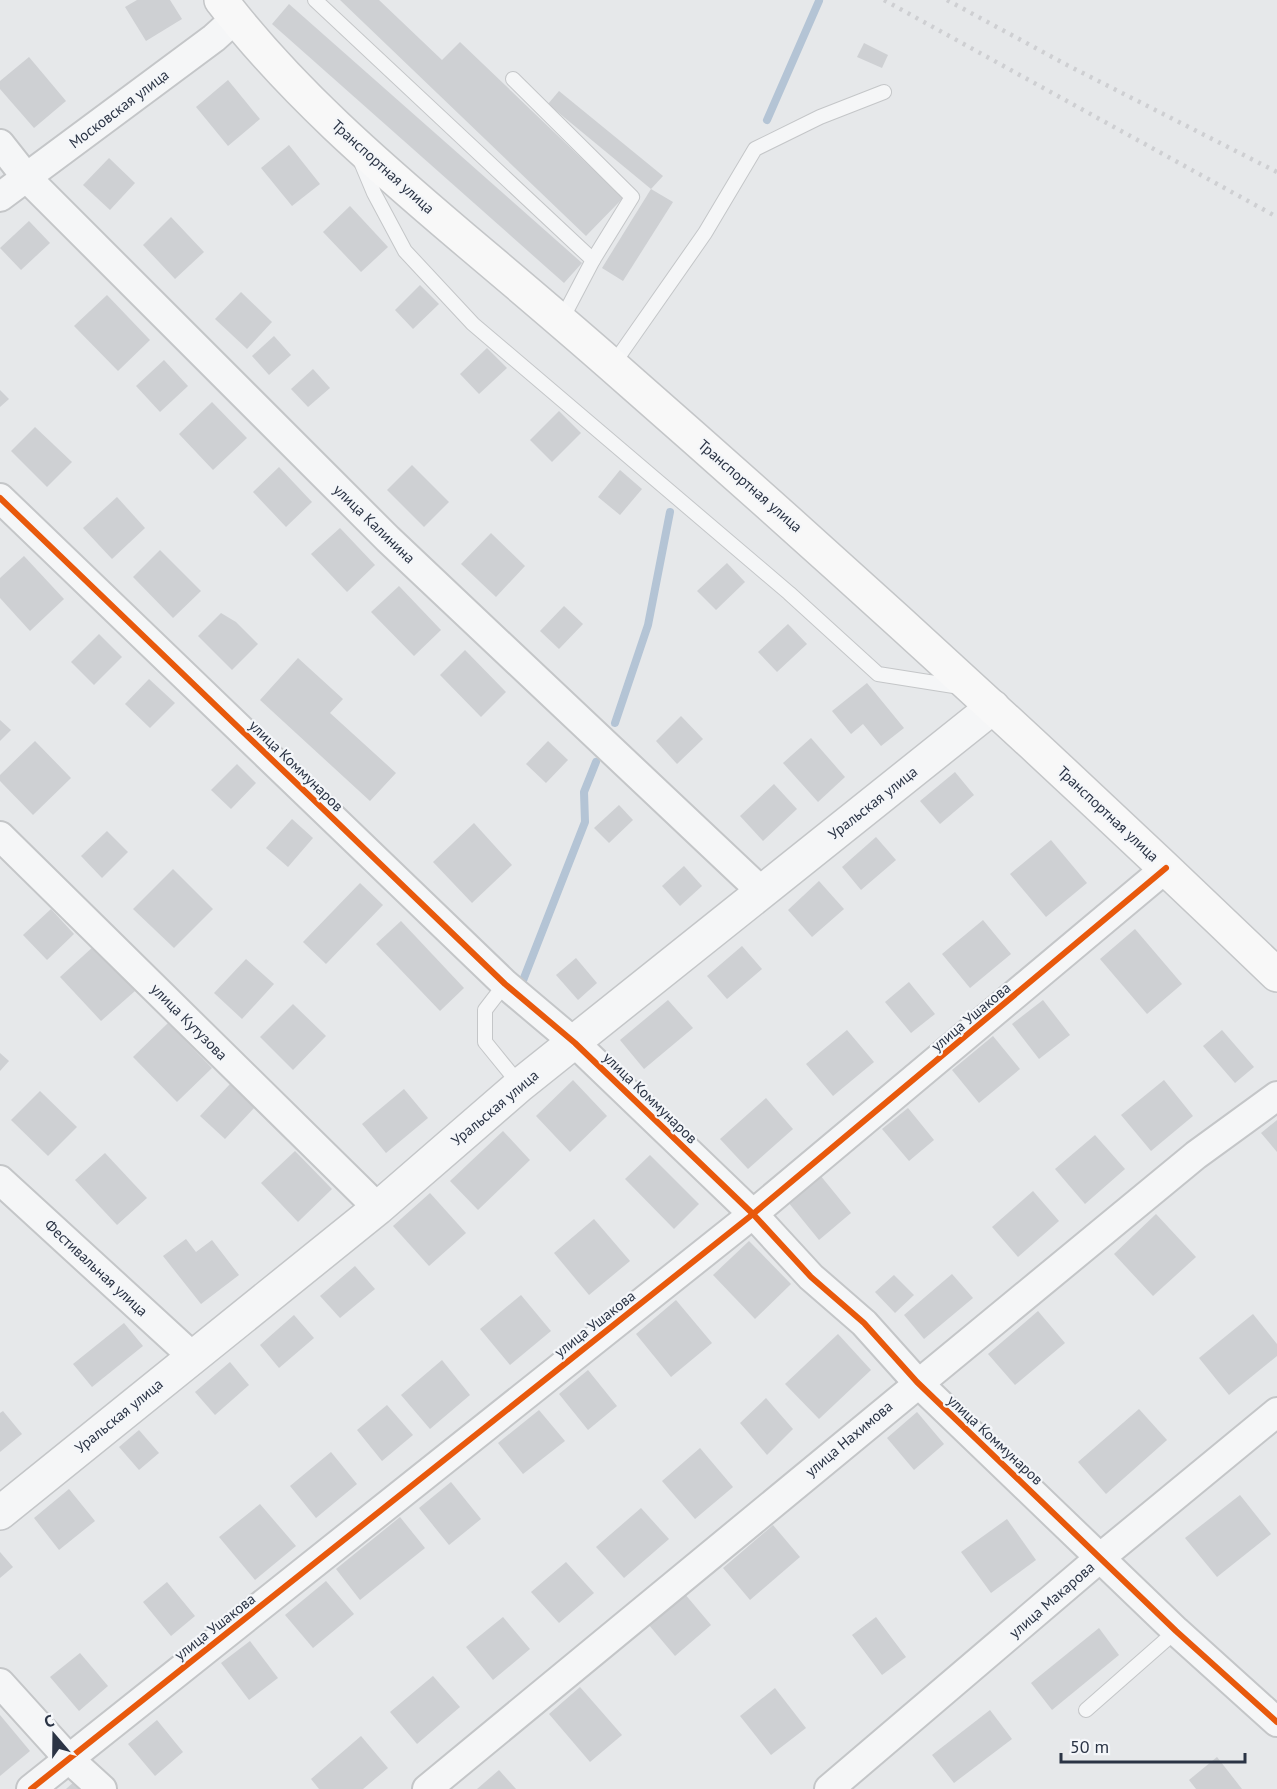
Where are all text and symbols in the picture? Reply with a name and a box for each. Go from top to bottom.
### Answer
street label: Московская улица [65,65,172,152]
street label: Транспортная улица [328,115,439,218]
street label: Транспортная улица [694,435,806,536]
street label: улица Калинина [329,480,419,567]
street label: улица Коммунаров [245,716,348,816]
street label: Уральская улица [824,762,921,843]
street label: Транспортная улица [1054,762,1163,866]
street label: улица Ушакова [927,978,1014,1055]
street label: улица Кутузова [147,979,232,1064]
street label: улица Коммунаров [599,1048,702,1148]
street label: Уральская улица [447,1066,542,1150]
street label: Фестивальная улица [41,1215,152,1320]
street label: улица Ушакова [550,1286,639,1361]
street label: Уральская улица [71,1374,167,1457]
street label: улица Коммунаров [944,1390,1047,1489]
street label: улица Нахимова [801,1397,896,1481]
street label: улица Макарова [1005,1557,1098,1642]
street label: улица Ушакова [170,1589,259,1664]
north arrow [24,1705,84,1765]
text: С [41,1710,57,1732]
scale bar [1061,1726,1246,1764]
text: 50 m [1070,1735,1109,1758]

